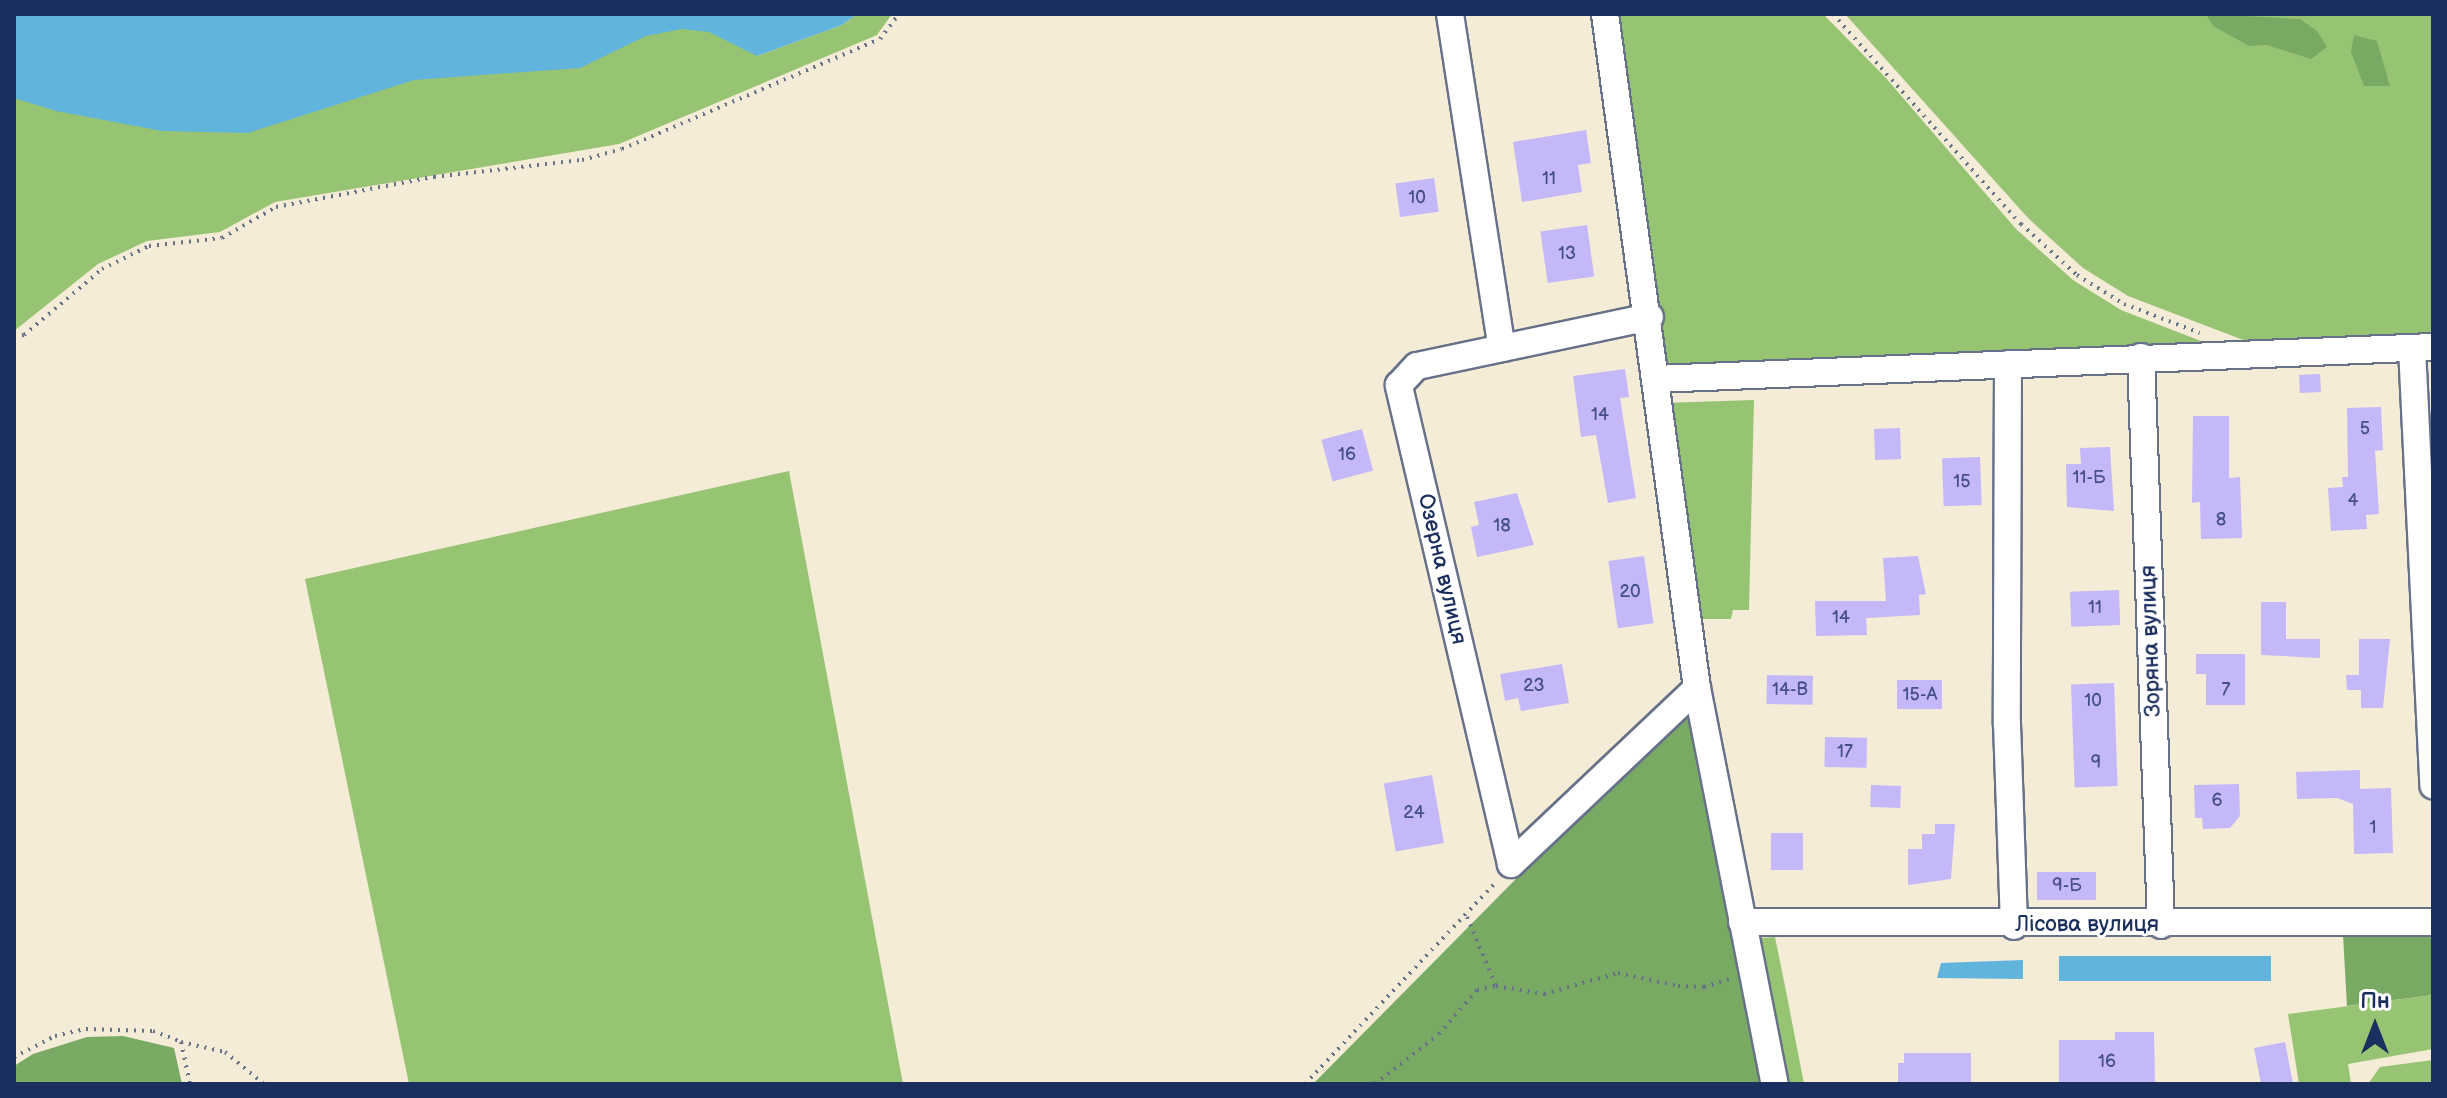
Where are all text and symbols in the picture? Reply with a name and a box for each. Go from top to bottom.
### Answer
house number: 11 [1542,168,1556,190]
house number: 10 [1408,187,1426,209]
house number: 13 [1558,243,1576,265]
house number: 14 [1591,404,1609,426]
house number: 5 [2360,418,2370,440]
house number: 16 [1338,444,1356,466]
house number: 11-Б [2073,467,2105,489]
house number: 15 [1953,471,1971,493]
house number: 4 [2348,490,2358,512]
street label: Озерна вулиця [1412,491,1472,647]
house number: 8 [2216,509,2226,531]
house number: 18 [1493,515,1511,537]
street label: Зоряна вулиця [2135,565,2167,717]
house number: 20 [1619,581,1641,603]
house number: 11 [2088,597,2102,619]
house number: 14 [1832,607,1850,629]
house number: 23 [1523,675,1545,697]
house number: 14-В [1772,679,1808,701]
house number: 7 [2222,679,2230,701]
house number: 15-А [1903,684,1937,706]
house number: 10 [2084,690,2102,712]
house number: 17 [1837,741,1853,763]
house number: 9 [2091,752,2101,774]
house number: 6 [2212,790,2222,812]
house number: 24 [1403,802,1425,824]
house number: 1 [2370,817,2376,839]
house number: 9-Б [2052,875,2082,897]
street label: Лісова вулиця [2015,912,2159,938]
north arrow [2335,986,2415,1066]
text: Пн [2360,988,2390,1015]
house number: 16 [2098,1051,2116,1073]

